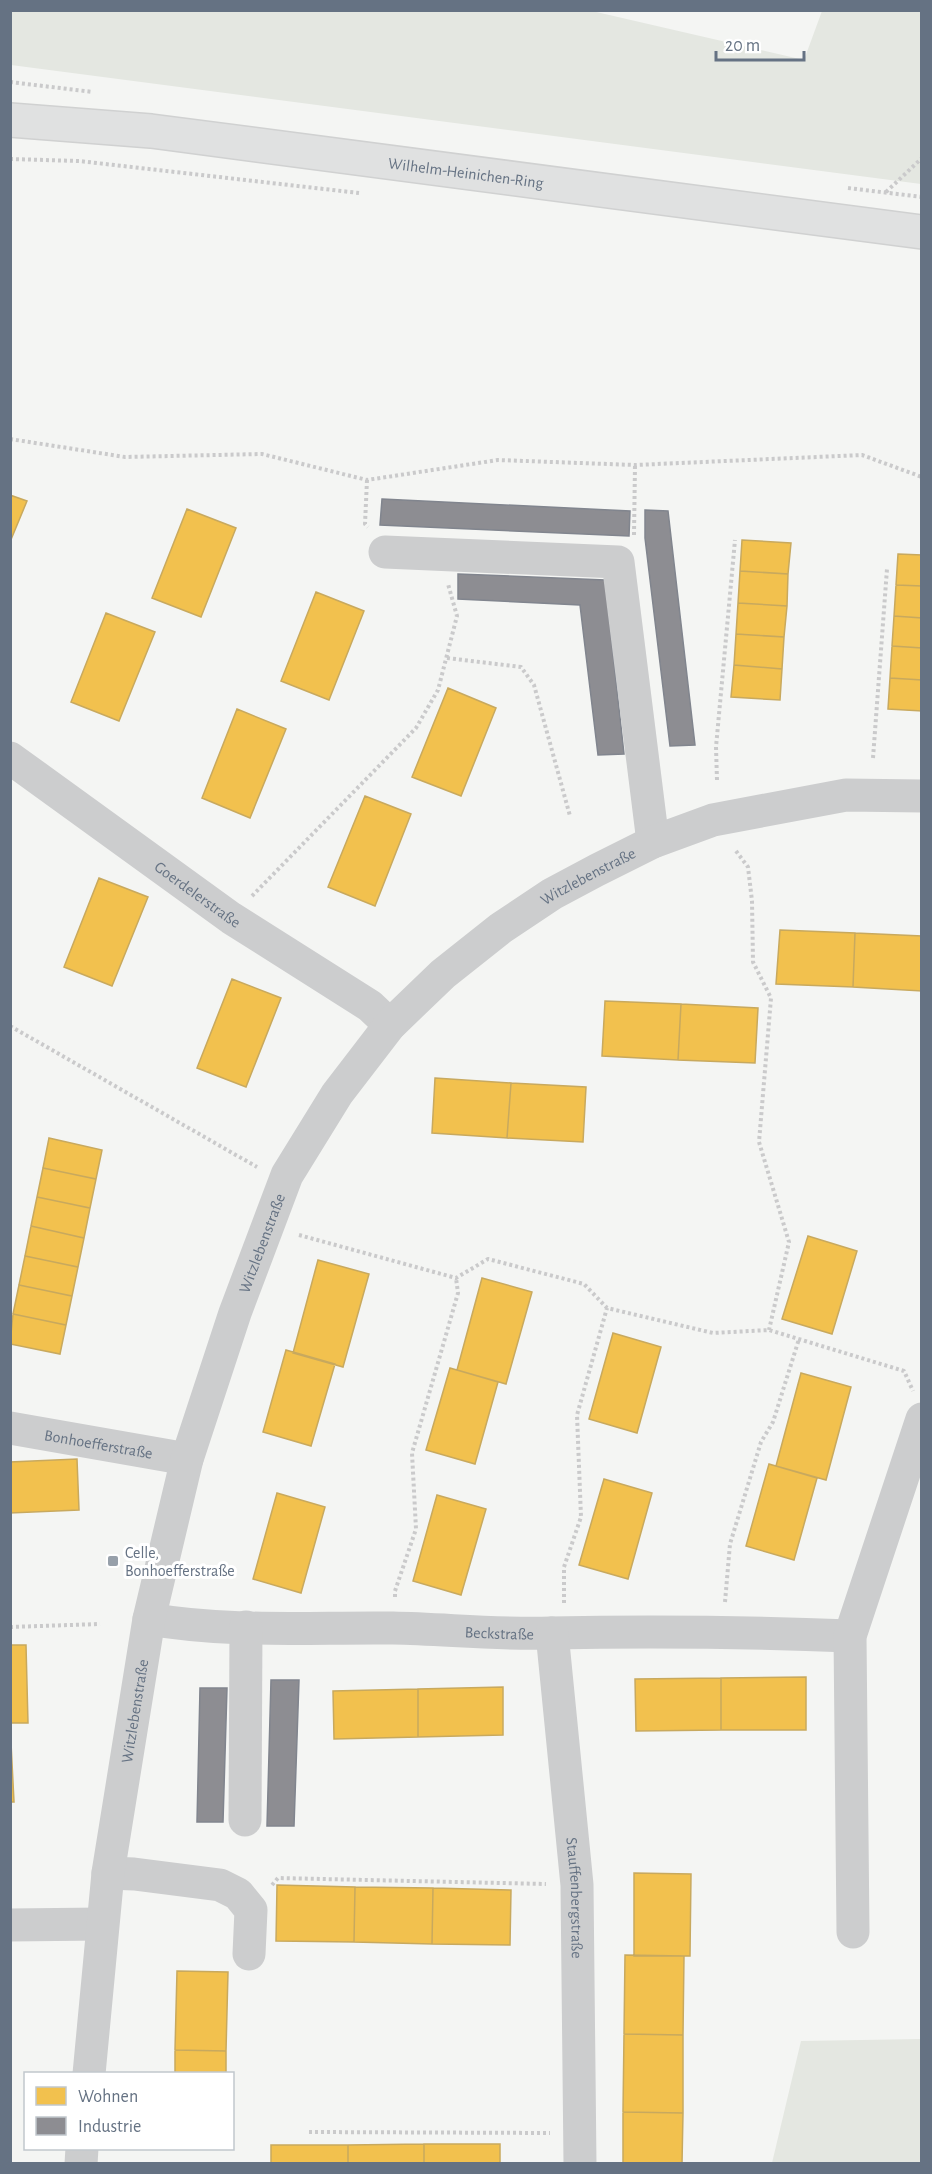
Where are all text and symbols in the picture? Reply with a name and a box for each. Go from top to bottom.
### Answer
scale bar [716,24,804,62]
text: 20 m [725,37,760,55]
street label: Wilhelm-Heinichen-Ring [387,155,545,191]
street label: Witzlebenstraße [538,845,638,908]
street label: Goerdelerstraße [151,859,243,931]
street label: Witzlebenstraße [236,1192,288,1295]
street label: Bonhoefferstraße [43,1427,154,1462]
place label: Celle, Bonhoefferstraße [125,1545,235,1579]
marker: Celle, Bonhoefferstraße [106,1554,120,1568]
street label: Beckstraße [464,1624,534,1642]
street label: Witzlebenstraße [119,1658,151,1764]
street label: Stauffenbergstraße [563,1837,585,1959]
legend [24,2072,234,2150]
text: Wohnen [78,2088,138,2106]
text: Industrie [78,2118,141,2136]

